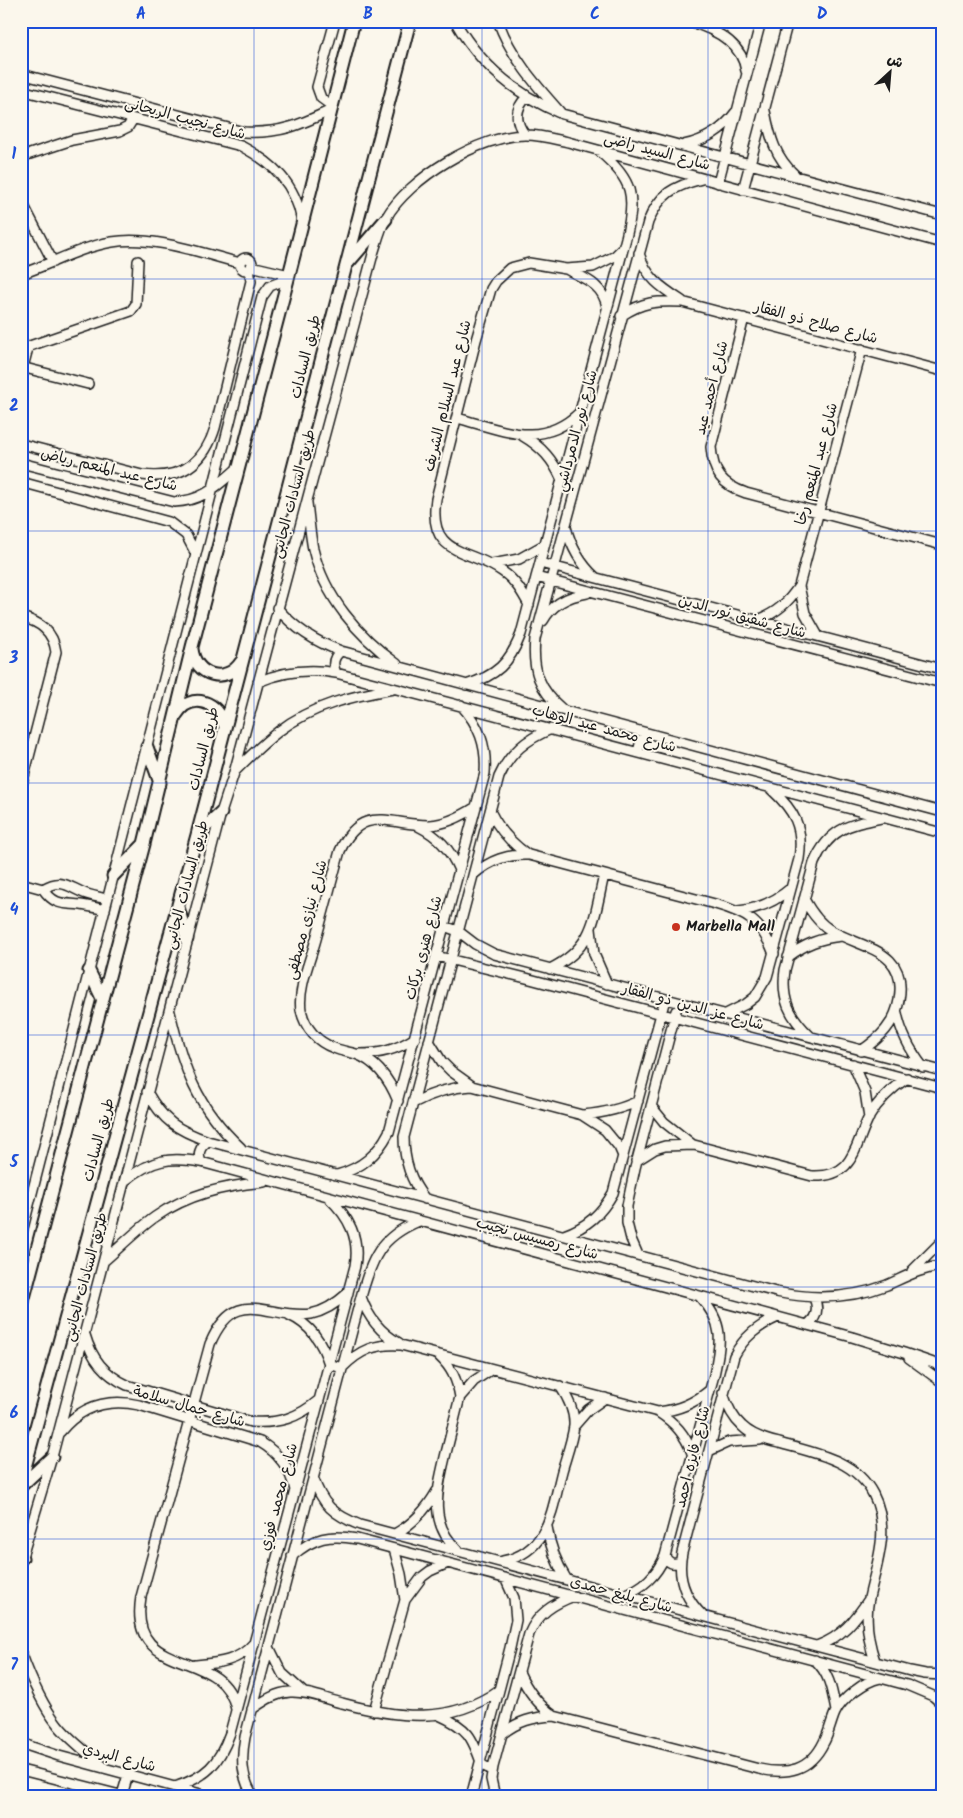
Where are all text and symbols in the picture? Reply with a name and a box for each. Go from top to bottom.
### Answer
text: A [136,2,146,27]
text: B [363,2,373,27]
text: C [590,2,600,27]
text: D [817,2,828,27]
north arrow [866,48,916,98]
text: ش [884,48,907,74]
street label: شارع نجيب الريحانى [122,91,248,147]
street label: شارع السيد راضى [601,126,713,178]
text: 1 [12,142,17,167]
street label: شارع صلاح ذو الفقار [751,295,880,351]
street label: طريق السادات [284,312,328,402]
street label: شارع عبد السلام الشريف [418,318,478,474]
street label: شارع أحمد عيد [689,338,735,438]
street label: شارع نور الدمرداشي [549,367,605,495]
text: 2 [9,394,19,419]
street label: شارع عبد المنعم رخا [789,400,845,528]
street label: طريق السادات الجانبى [265,427,323,561]
street label: شارع عبد المنعم رياض [38,441,180,499]
street label: شارع شفيق نور الدين [675,588,809,646]
text: 3 [9,646,19,671]
street label: شارع محمد عبد الوهاب [529,698,679,760]
street label: طريق السادات [182,704,226,794]
street label: طريق السادات الجانبى [158,818,216,952]
street label: شارع نيازى مصطفى [279,857,335,983]
street label: شارع هنرى بركات [399,893,449,1003]
text: 4 [10,898,19,923]
place label: Marbella Mall [686,915,775,939]
marker: Marbella Mall [670,921,682,933]
street label: شارع عز الدين ذو الفقار [618,976,767,1037]
street label: طريق السادات [76,1095,122,1185]
text: 5 [9,1150,20,1175]
street label: طريق السادات الجانبى [57,1210,115,1344]
street label: شارع رمسيس نجيب [473,1211,601,1267]
street label: شارع جمال سلامة [130,1380,248,1434]
text: 6 [10,1401,19,1426]
street label: شارع فايزه احمد [669,1403,717,1511]
street label: شارع محمد فوزي [253,1440,305,1554]
street label: شارع بليغ حمدى [567,1570,675,1620]
text: 7 [10,1653,18,1678]
street label: شارع البردي [80,1737,158,1779]

